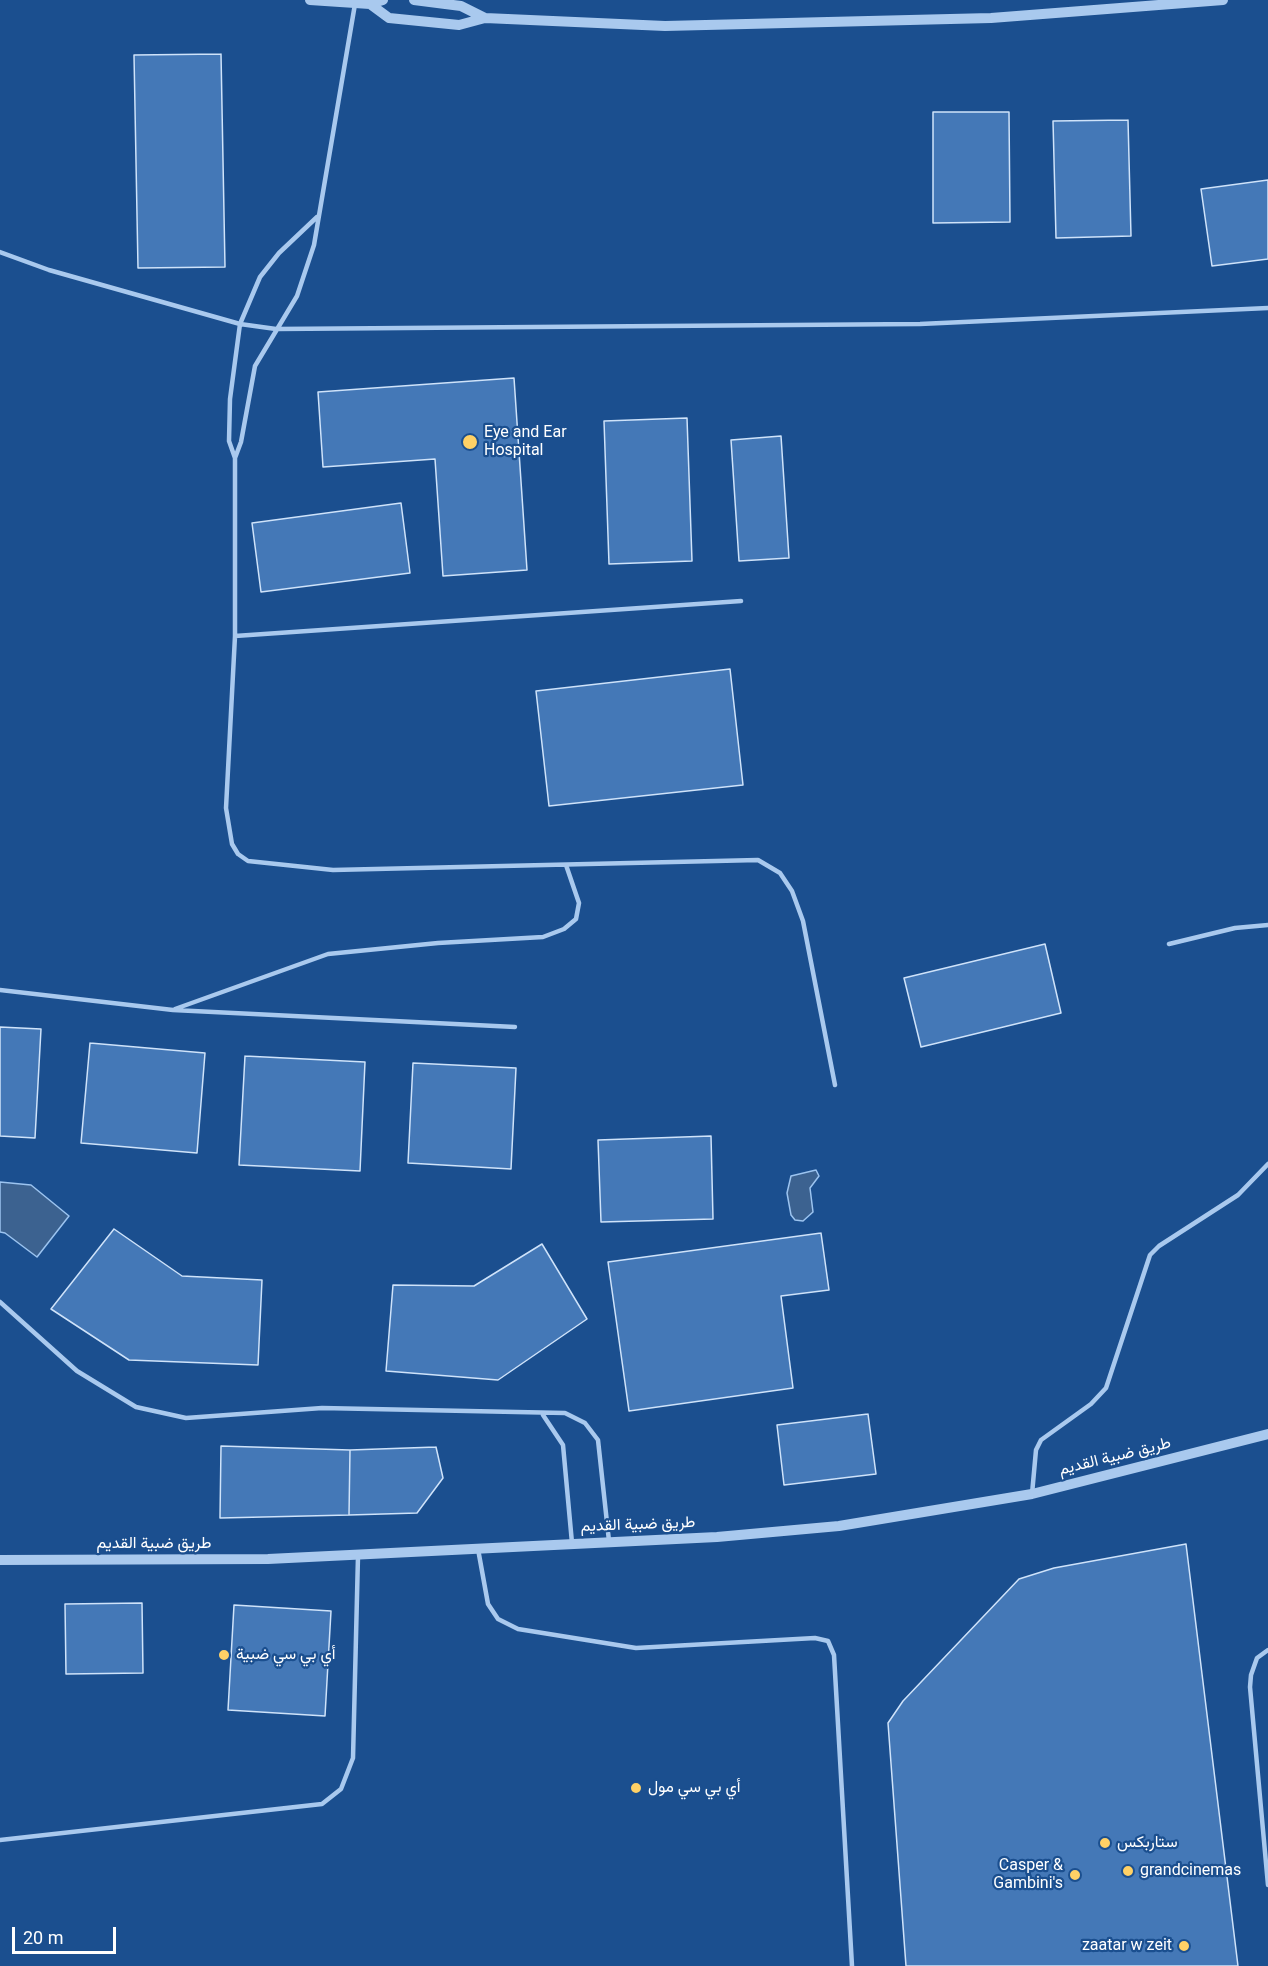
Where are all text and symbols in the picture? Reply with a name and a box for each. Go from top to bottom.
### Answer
place label: Eye and Ear Hospital [484,423,567,461]
marker: Eye and Ear Hospital [461,433,479,451]
street label: طريق ضبية القديم [1057,1434,1173,1480]
street label: طريق ضبية القديم [580,1513,696,1537]
street label: طريق ضبية القديم [97,1534,211,1554]
place label: أي بي سي ضبية [236,1645,336,1665]
marker: أي بي سي ضبية [217,1648,231,1662]
place label: أي بي سي مول [648,1778,740,1798]
marker: أي بي سي مول [629,1781,643,1795]
place label: ستاربكس [1117,1833,1178,1853]
marker: ستاربكس [1098,1836,1112,1850]
place label: Casper & Gambini's [993,1856,1063,1894]
place label: grandcinemas [1140,1861,1241,1881]
marker: grandcinemas [1121,1864,1135,1878]
marker: Casper & Gambini's [1068,1868,1082,1882]
scale bar [15,1915,118,1953]
text: 20 m [23,1927,63,1948]
place label: zaatar w zeit [1082,1936,1172,1956]
marker: zaatar w zeit [1177,1939,1191,1953]

